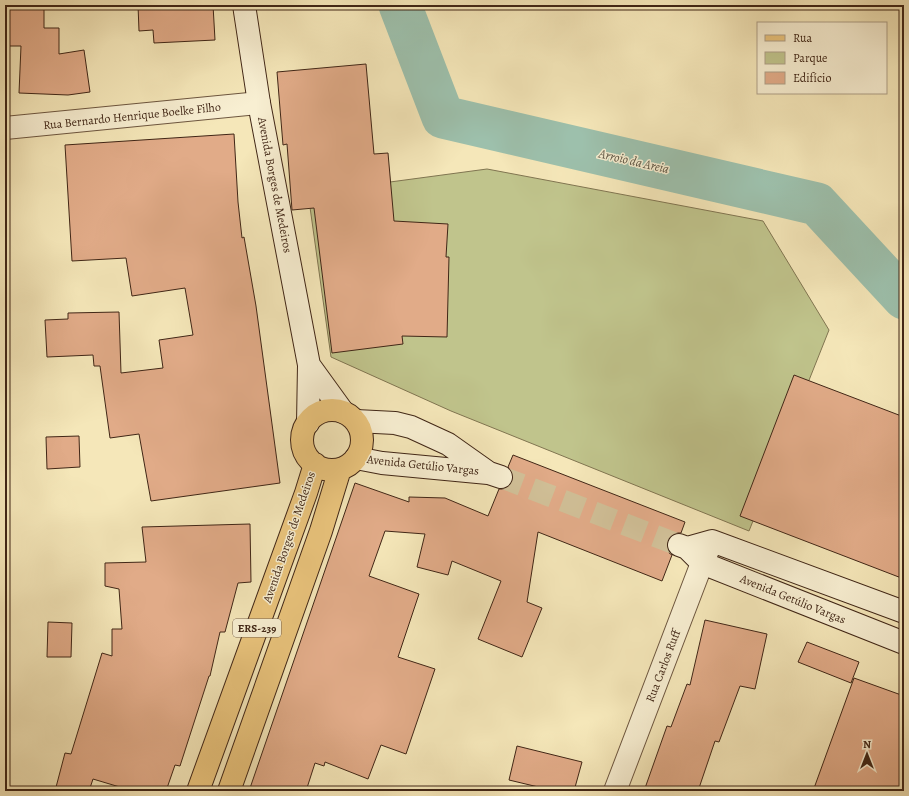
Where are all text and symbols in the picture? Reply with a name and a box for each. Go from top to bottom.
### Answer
legend [757,22,887,94]
text: Rua [793,30,812,46]
text: Parque [793,50,828,66]
text: Edifício [793,70,831,86]
street label: Rua Bernardo Henrique Boelke Filho [42,99,222,133]
street label: Avenida Borges de Medeiros [254,115,296,254]
water label: Arroio da Areia [596,144,671,177]
street label: Avenida Getúlio Vargas [365,451,480,479]
street label: Avenida Borges de Medeiros [259,469,319,606]
street label: Avenida Getúlio Vargas [737,570,848,628]
road number: ERS-239 [233,619,281,637]
street label: Rua Carlos Ruff [642,626,685,704]
north arrow [847,734,887,774]
text: N [863,737,871,752]

